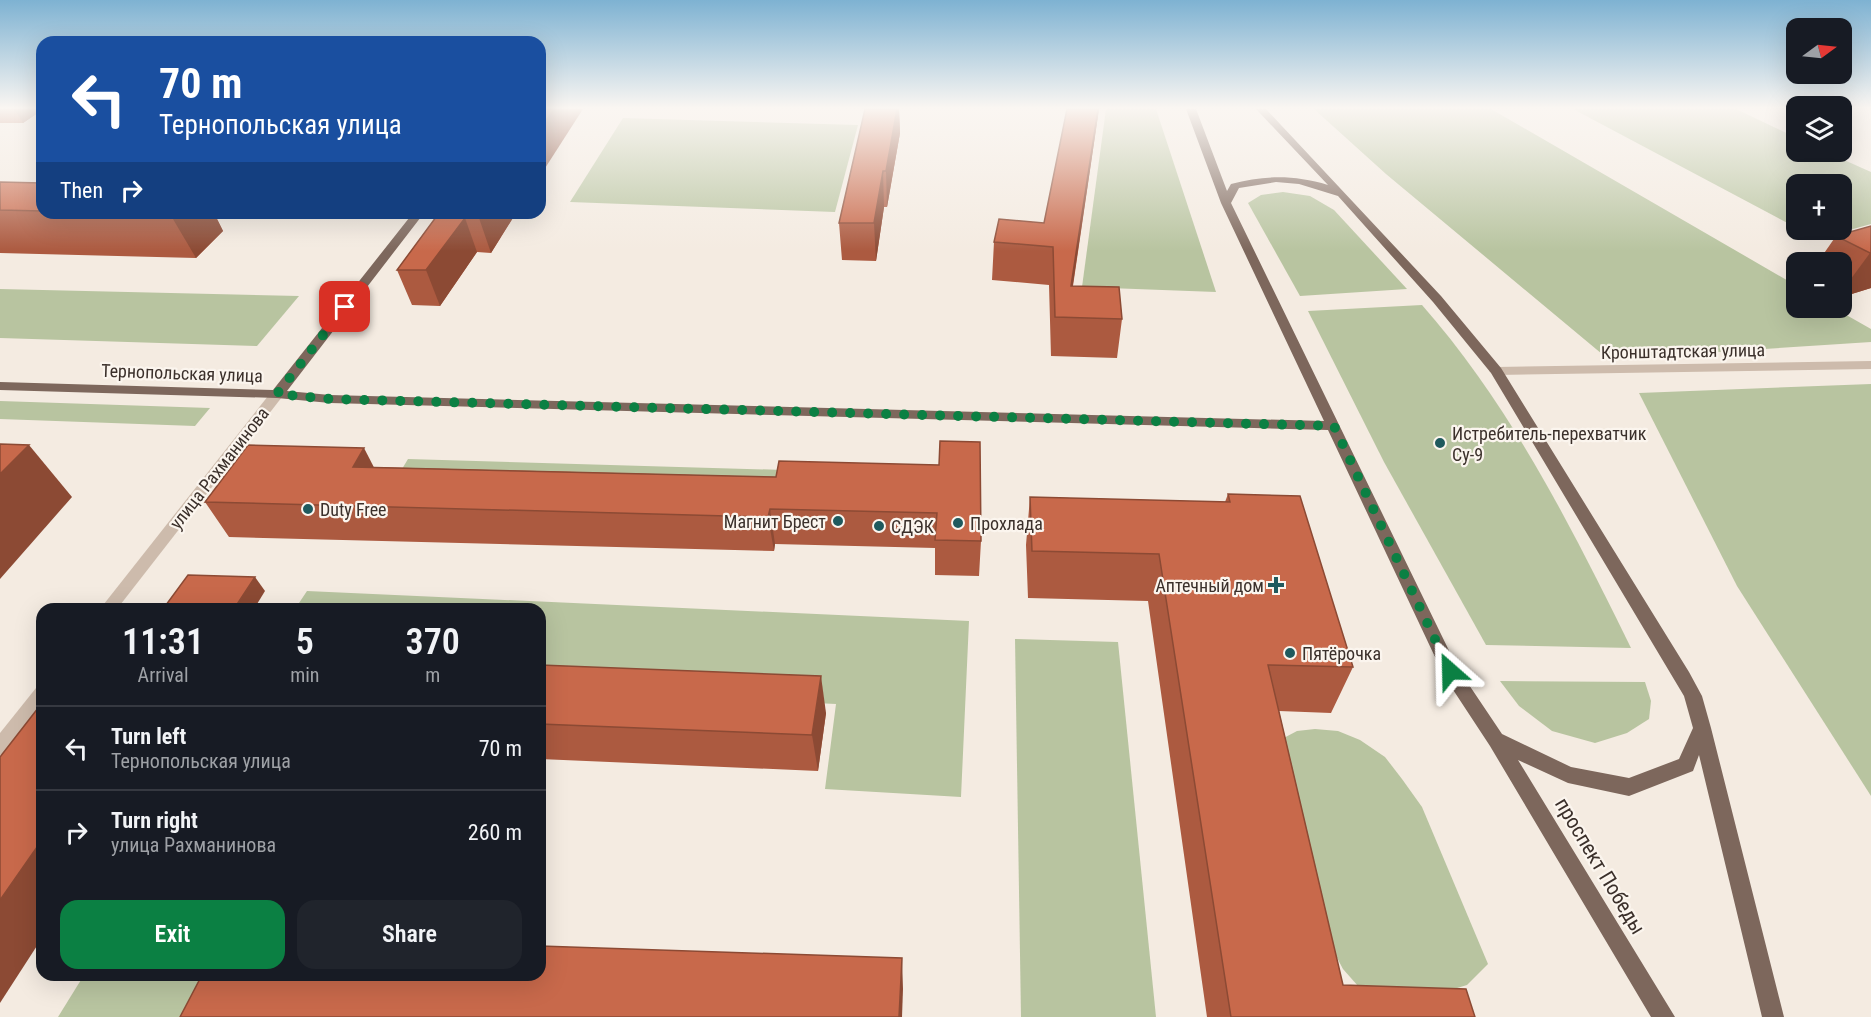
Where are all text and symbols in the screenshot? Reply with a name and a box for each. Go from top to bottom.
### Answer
north arrow [1786,18,1852,84]
map controls [1786,18,1852,318]
text: 70 m [159,59,242,108]
icon: left [60,60,138,138]
button: layers [1786,96,1852,162]
text: Тернопольская улица [159,109,402,141]
icon: right [115,174,148,207]
button: + [1786,174,1852,240]
text: Then [60,178,103,203]
button: − [1786,252,1852,318]
pin [319,281,370,332]
icon: arrive [328,290,361,323]
street label: Кронштадтская улица [1601,339,1765,363]
street label: Тернопольская улица [101,360,263,386]
street label: улица Рахманинова [165,403,273,533]
place label: Истребитель-перехватчик Су-9 [1452,423,1647,465]
marker: Истребитель-перехватчик Су-9 [1433,436,1447,450]
place label: Duty Free [320,499,387,520]
marker: Duty Free [301,502,315,516]
place label: Магнит Брест [724,511,826,532]
place label: Прохлада [970,513,1043,534]
marker: Магнит Брест [831,514,845,528]
place label: СДЭК [891,516,934,537]
marker: Прохлада [951,516,965,530]
marker: СДЭК [872,519,886,533]
place label: Аптечный дом [1155,575,1264,596]
marker: Аптечный дом [1269,578,1283,592]
text: 11:31 [122,621,204,663]
text: 5 [296,621,314,663]
text: 370 [406,621,460,663]
position arrow [1418,639,1482,703]
place label: Пятёрочка [1302,643,1381,664]
marker: Пятёрочка [1283,646,1297,660]
text: Arrival [138,663,189,687]
text: min [290,663,319,687]
text: m [425,663,440,687]
text: Turn left [111,724,186,749]
icon: left [60,732,93,765]
text: 70 m [479,736,522,761]
text: Тернопольская улица [111,749,291,773]
street label: проспект Победы [1550,793,1650,939]
text: Turn right [111,808,198,833]
icon: right [60,816,93,849]
text: 260 m [468,820,522,845]
text: улица Рахманинова [111,833,276,857]
button: Exit [60,900,285,969]
button: Share [297,900,522,969]

